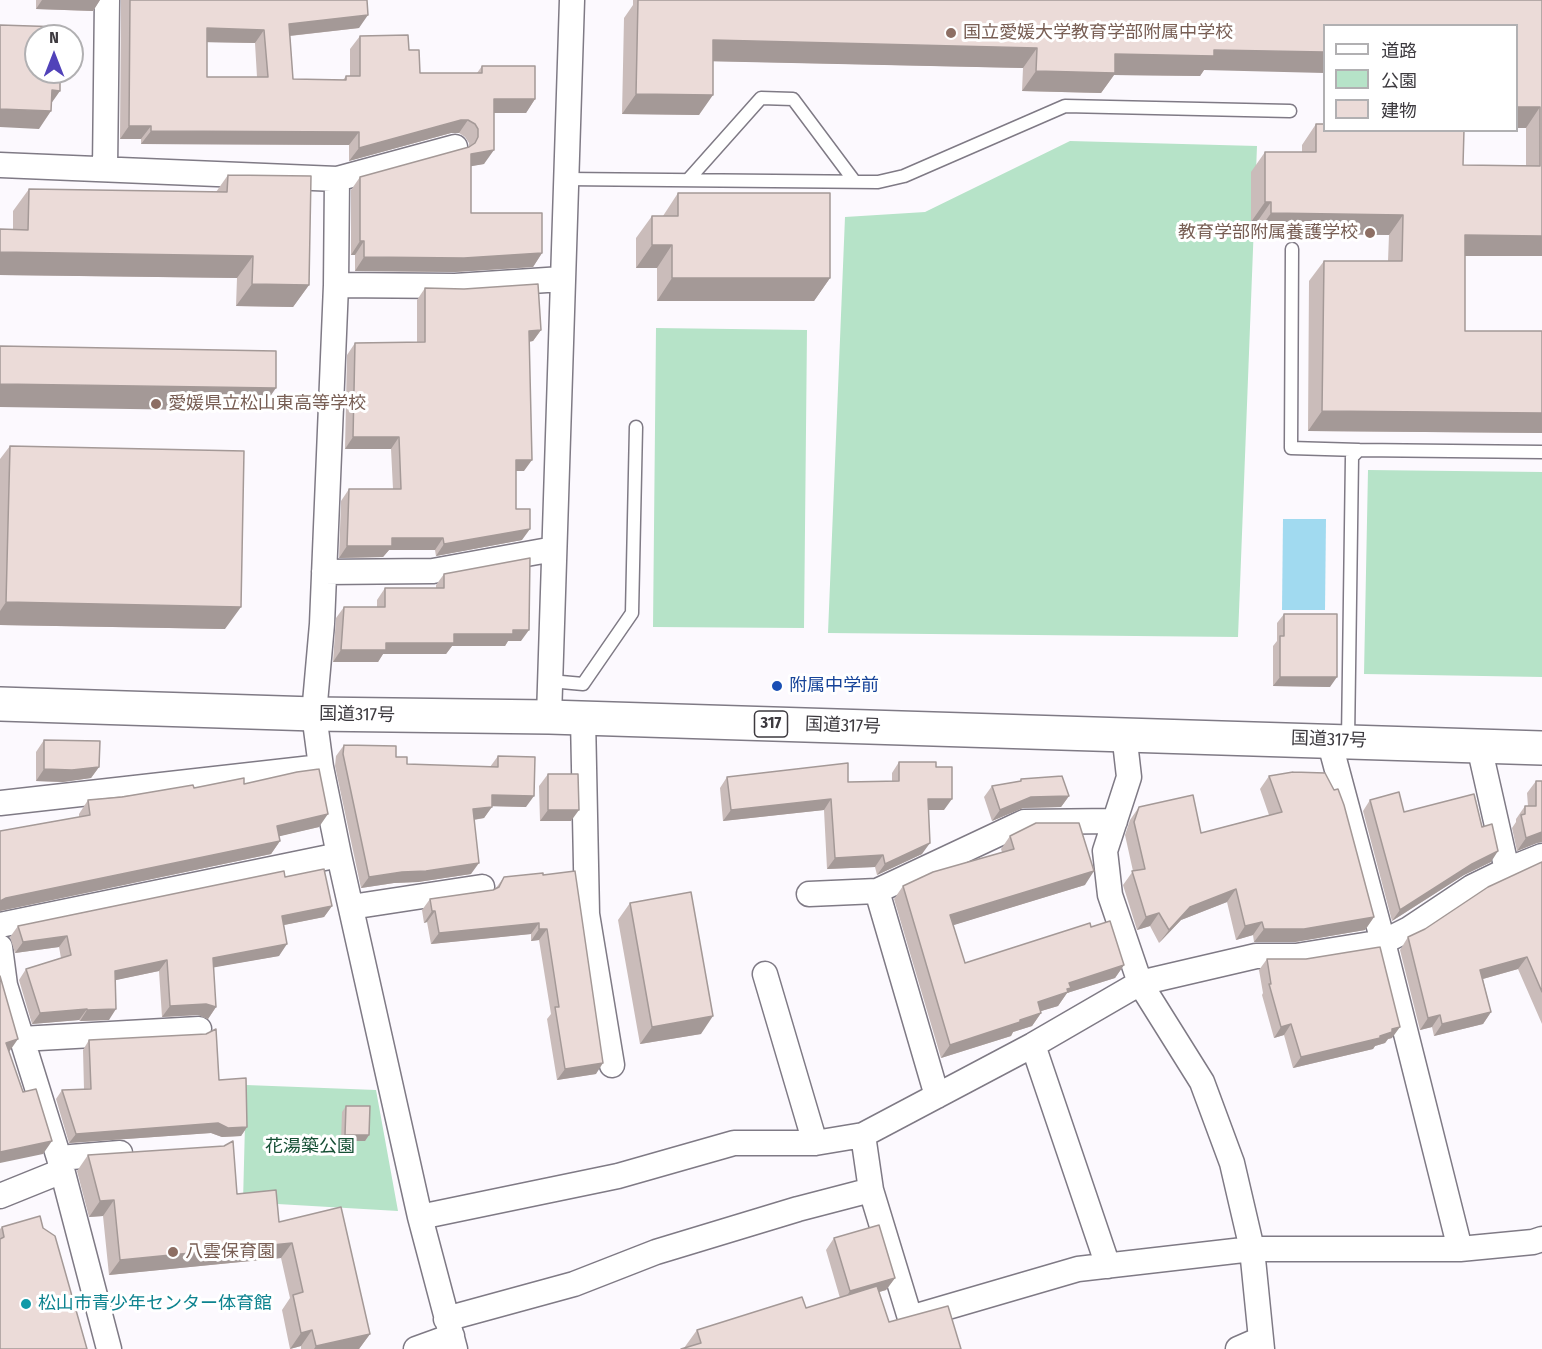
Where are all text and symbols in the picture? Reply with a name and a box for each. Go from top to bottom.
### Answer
place label: 国立愛媛大学教育学部附属中学校 [963,22,1233,44]
north arrow [24,24,84,84]
legend [1323,24,1518,132]
marker: 国立愛媛大学教育学部附属中学校 [944,26,958,40]
text: N [49,28,59,47]
text: 道路 [1381,40,1417,62]
text: 公園 [1381,70,1417,92]
text: 建物 [1381,100,1417,122]
place label: 教育学部附属養護学校 [1178,222,1358,244]
marker: 教育学部附属養護学校 [1363,226,1377,240]
place label: 愛媛県立松山東高等学校 [168,393,366,415]
marker: 愛媛県立松山東高等学校 [149,397,163,411]
place label: 附属中学前 [789,675,879,697]
marker: 附属中学前 [770,679,784,693]
street label: 国道317号 [319,704,395,726]
road number: 317 [754,711,788,737]
street label: 国道317号 [805,714,881,738]
street label: 国道317号 [1291,728,1367,752]
park label: 花湯築公園 [265,1136,355,1158]
place label: 八雲保育園 [185,1241,275,1263]
marker: 八雲保育園 [166,1245,180,1259]
place label: 松山市青少年センター体育館 [38,1293,272,1315]
marker: 松山市青少年センター体育館 [19,1297,33,1311]

